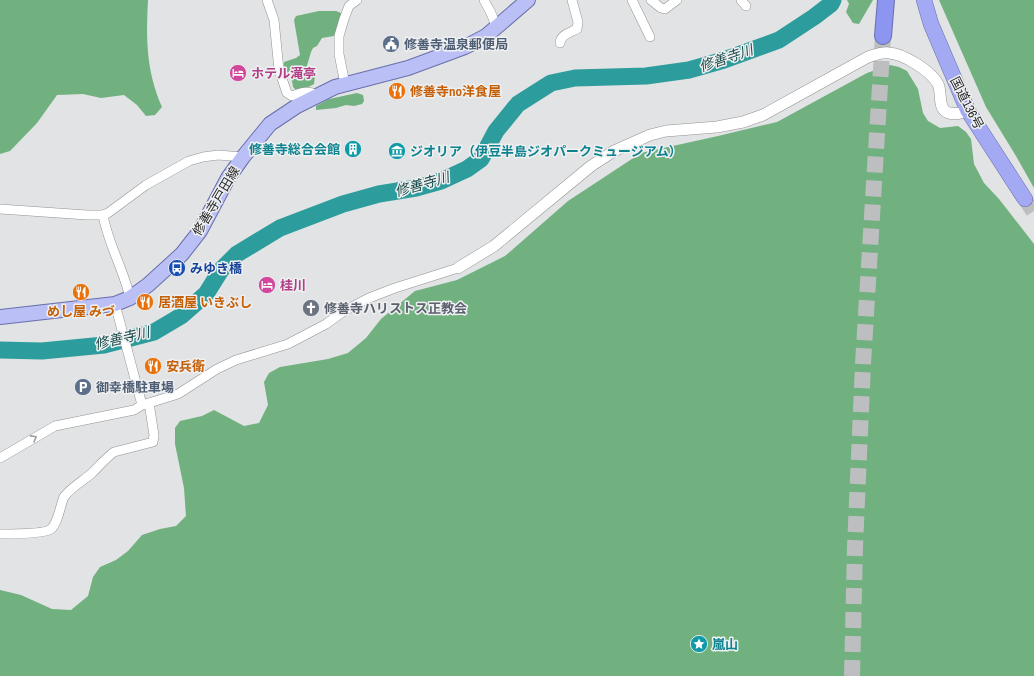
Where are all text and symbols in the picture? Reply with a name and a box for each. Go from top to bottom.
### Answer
public building icon: 修善寺温泉郵便局 [381,34,401,54]
place label: 修善寺温泉郵便局 [404,36,508,53]
water label: 修善寺川 [697,40,757,76]
hotel icon: ホテル滝亭 [228,63,248,83]
place label: ホテル滝亭 [251,65,316,82]
street label: 国道136号 [947,74,987,132]
restaurant icon: 修善寺no洋食屋 [387,81,407,101]
place label: 修善寺no洋食屋 [410,83,501,100]
building icon: 修善寺総合会館 [343,139,363,159]
place label: 修善寺総合会館 [249,141,340,158]
museum icon: ジオリア（伊豆半島ジオパークミュージアム） [387,141,407,161]
place label: ジオリア（伊豆半島ジオパークミュージアム） [410,143,682,160]
street label: 修善寺戸田線 [189,163,243,239]
water label: 修善寺川 [393,167,453,200]
bus stop icon: みゆき橋 [167,258,187,278]
place label: みゆき橋 [190,260,242,277]
hotel icon: 桂川 [257,275,277,295]
place label: 桂川 [280,277,306,294]
restaurant icon: めし屋 みづ [71,282,91,302]
restaurant icon: 居酒屋 いきぶし [135,292,155,312]
place label: 居酒屋 いきぶし [158,294,252,311]
church icon: 修善寺ハリストス正教会 [301,298,321,318]
place label: 修善寺ハリストス正教会 [324,300,467,317]
place label: めし屋 みづ [47,303,115,320]
water label: 修善寺川 [93,322,153,353]
restaurant icon: 安兵衛 [143,356,163,376]
place label: 安兵衛 [166,358,205,375]
parking icon: 御幸橋駐車場 [73,377,93,397]
place label: 御幸橋駐車場 [96,379,174,396]
one-way arrow [29,435,37,442]
place icon: 嵐山 [689,634,709,654]
place label: 嵐山 [712,636,738,653]

